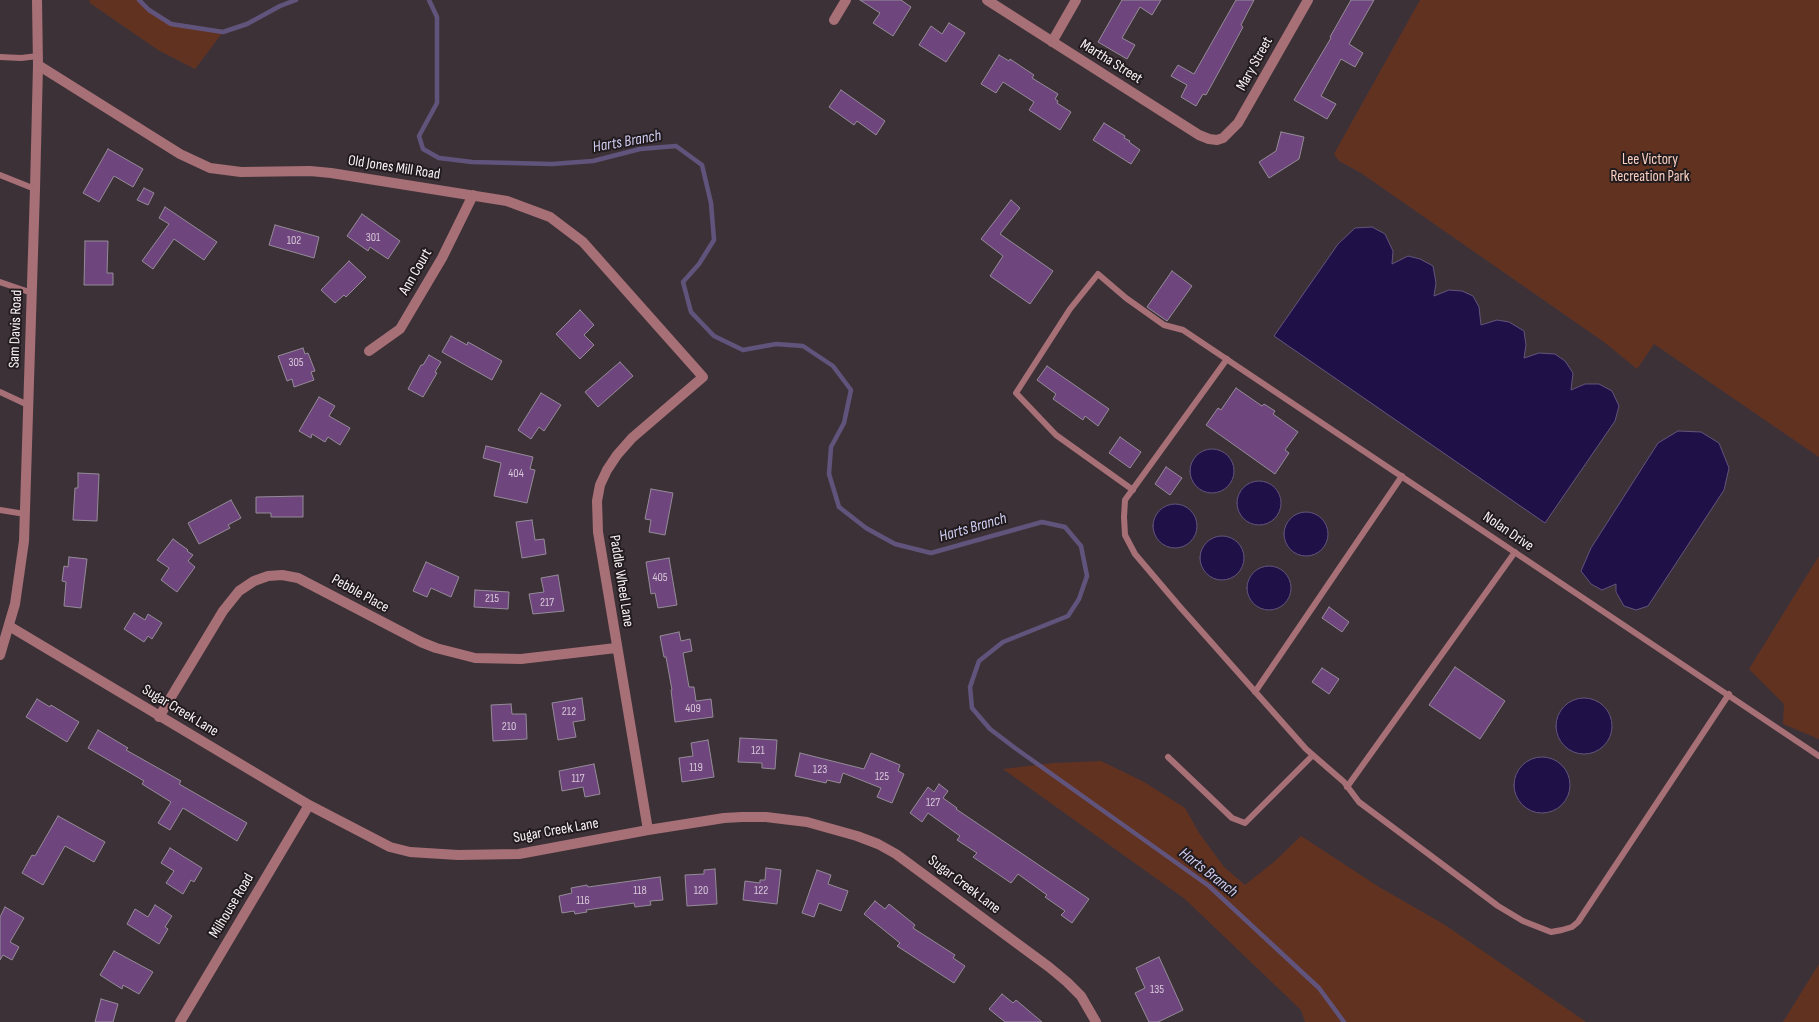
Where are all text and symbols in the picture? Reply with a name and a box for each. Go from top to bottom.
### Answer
street label: Mary Street [1233,34,1277,94]
street label: Martha Street [1077,36,1145,88]
water label: Harts Branch [591,127,663,157]
park label: Lee Victory Recreation Park [1611,151,1689,186]
street label: Old Jones Mill Road [347,152,441,184]
house number: 301 [366,231,380,245]
house number: 102 [287,234,301,248]
street label: Ann Court [396,246,436,298]
street label: Sam Davis Road [6,289,26,369]
house number: 305 [288,356,304,370]
house number: 404 [508,467,524,481]
street label: Nolan Drive [1479,508,1537,556]
water label: Harts Branch [937,509,1009,547]
street label: Paddle Wheel Lane [605,534,637,628]
street label: Pebble Place [328,571,392,617]
house number: 405 [652,571,668,585]
house number: 215 [485,592,499,606]
house number: 217 [540,596,554,610]
street label: Sugar Creek Lane [138,681,222,741]
house number: 409 [685,702,701,716]
house number: 212 [562,705,576,719]
house number: 210 [502,720,516,734]
house number: 121 [751,744,765,758]
house number: 119 [689,761,703,775]
house number: 123 [813,763,827,777]
house number: 125 [875,770,889,784]
house number: 117 [571,772,585,786]
house number: 127 [926,796,940,810]
street label: Sugar Creek Lane [512,815,600,847]
water label: Harts Branch [1175,844,1241,902]
street label: Sugar Creek Lane [924,852,1004,918]
street label: Milhouse Road [206,870,258,942]
house number: 118 [633,884,647,898]
house number: 120 [694,884,708,898]
house number: 122 [754,884,768,898]
house number: 116 [576,894,590,908]
house number: 135 [1150,983,1164,997]

